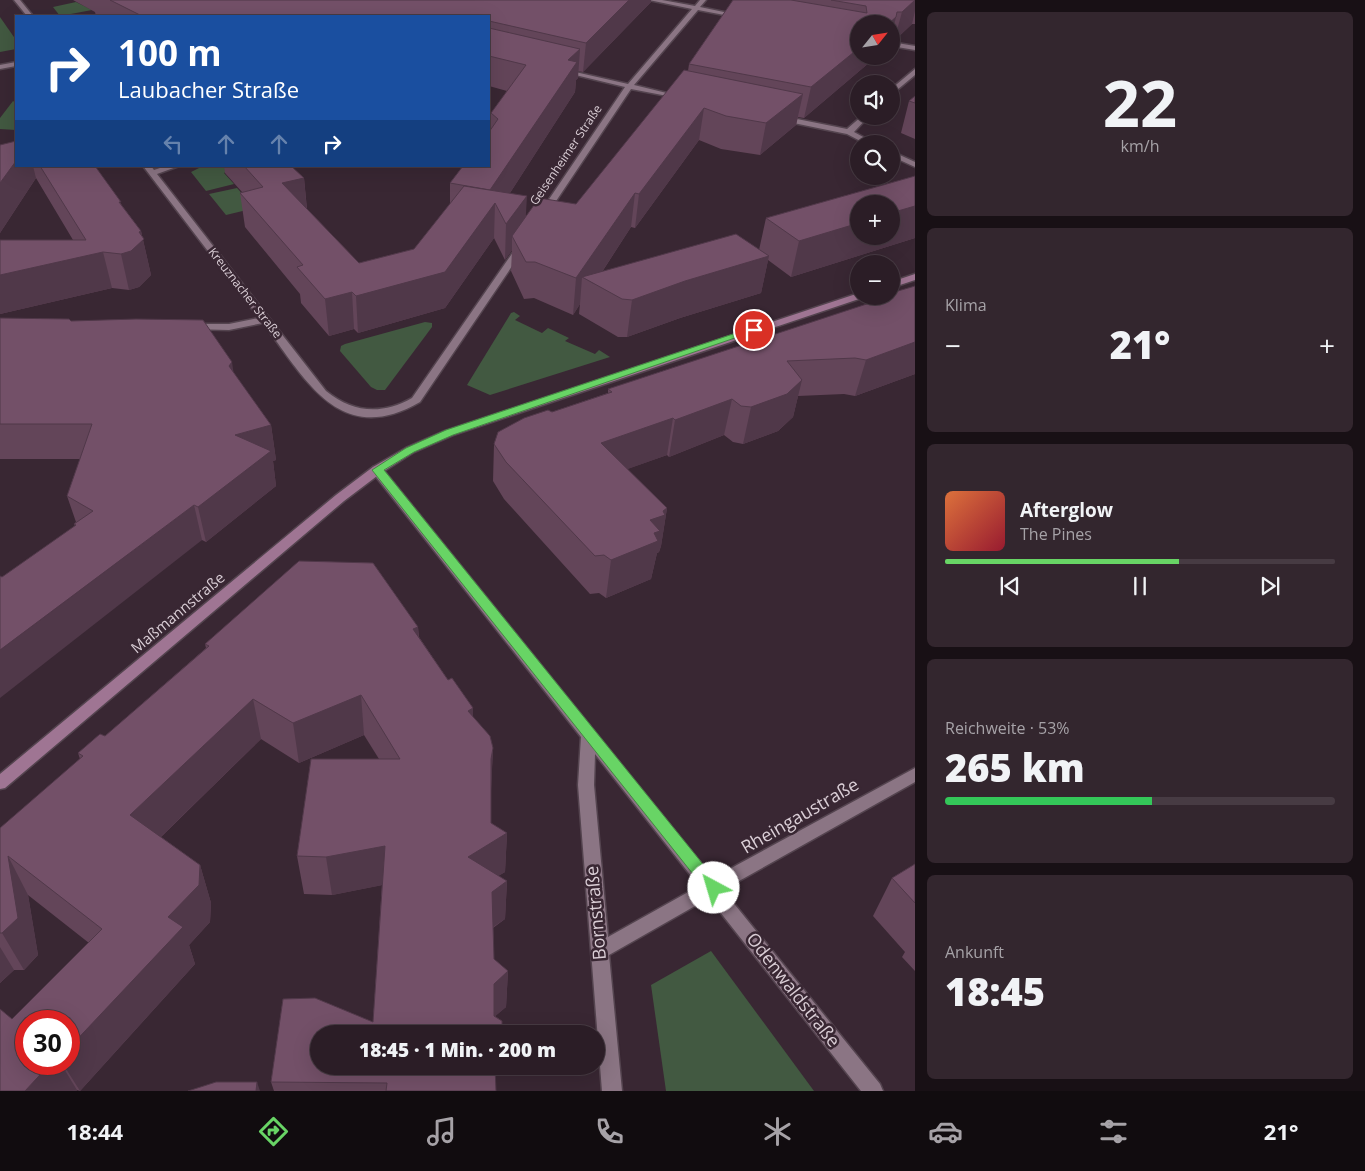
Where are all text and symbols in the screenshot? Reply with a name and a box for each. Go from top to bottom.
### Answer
north arrow [850,15,900,65]
map controls [850,15,900,305]
text: 100 m [118,29,222,76]
icon: right [35,35,100,100]
text: 22 [1103,58,1177,146]
text: Laubacher Straße [118,74,299,104]
button: sound [850,75,900,125]
street label: Geisenheimer Straße [526,101,606,208]
icon: left [159,130,187,158]
icon: ahead [212,130,240,158]
icon: ahead [265,130,293,158]
icon: right [318,130,346,158]
button: search [850,135,900,185]
text: km/h [1121,135,1159,157]
button: + [850,195,900,245]
street label: Kreuznacher Straße [205,244,286,342]
button: − [850,255,900,305]
text: Klima [945,294,987,316]
pin [733,309,775,351]
icon: arrive [740,316,768,344]
text: 21° [1110,318,1170,370]
text: − [945,326,961,364]
text: + [1319,326,1335,364]
text: Afterglow [1020,497,1113,523]
text: The Pines [1020,523,1092,545]
street label: Maßmannstraße [126,567,228,657]
icon: previous [996,572,1024,600]
icon: pause [1126,572,1154,600]
icon: next [1256,572,1284,600]
text: Reichweite · 53% [945,717,1070,739]
text: 265 km [945,741,1085,793]
street label: Rheingaustraße [736,772,863,859]
position arrow [687,861,739,913]
street label: Bornstraße [579,865,611,961]
street label: Odenwaldstraße [741,927,846,1052]
text: Ankunft [945,941,1004,963]
text: 18:45 [945,965,1045,1017]
speed limit sign: 30 [15,1010,80,1075]
text: 18:45 · 1 Min. · 200 m [359,1037,556,1063]
icon: directions [256,1114,291,1149]
icon: music [424,1114,459,1149]
icon: phone [592,1114,627,1149]
icon: climate [760,1114,795,1149]
icon: car [928,1114,963,1149]
icon: filters [1096,1114,1131,1149]
text: 18:44 [66,1116,123,1146]
text: 21° [1264,1116,1298,1146]

